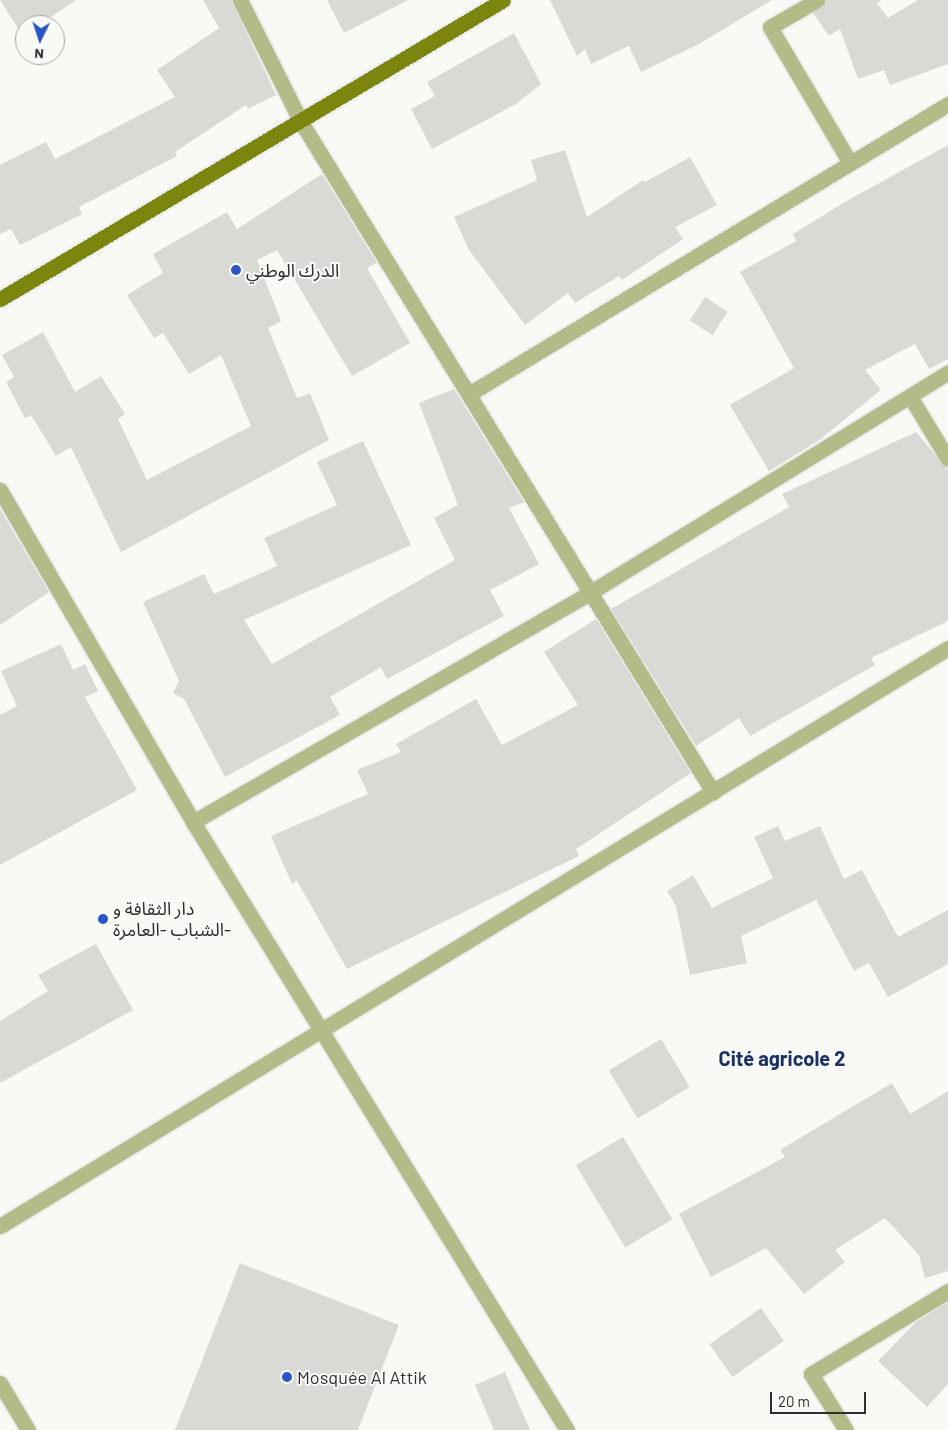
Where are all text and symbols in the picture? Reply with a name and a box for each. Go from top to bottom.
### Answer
north arrow [15,15,65,65]
text: N [34,46,44,63]
place label: الدرك الوطني [246,259,339,281]
marker: الدرك الوطني [230,264,242,276]
place label: دار الثقافة و الشباب -العامرة- [113,898,231,941]
marker: دار الثقافة و الشباب -العامرة- [97,913,109,925]
district label: Cité agricole 2 [719,1046,845,1070]
place label: Mosquée Al Attik [297,1366,427,1388]
marker: Mosquée Al Attik [281,1371,293,1383]
scale bar [773,1382,869,1414]
text: 20 m [778,1392,810,1410]

